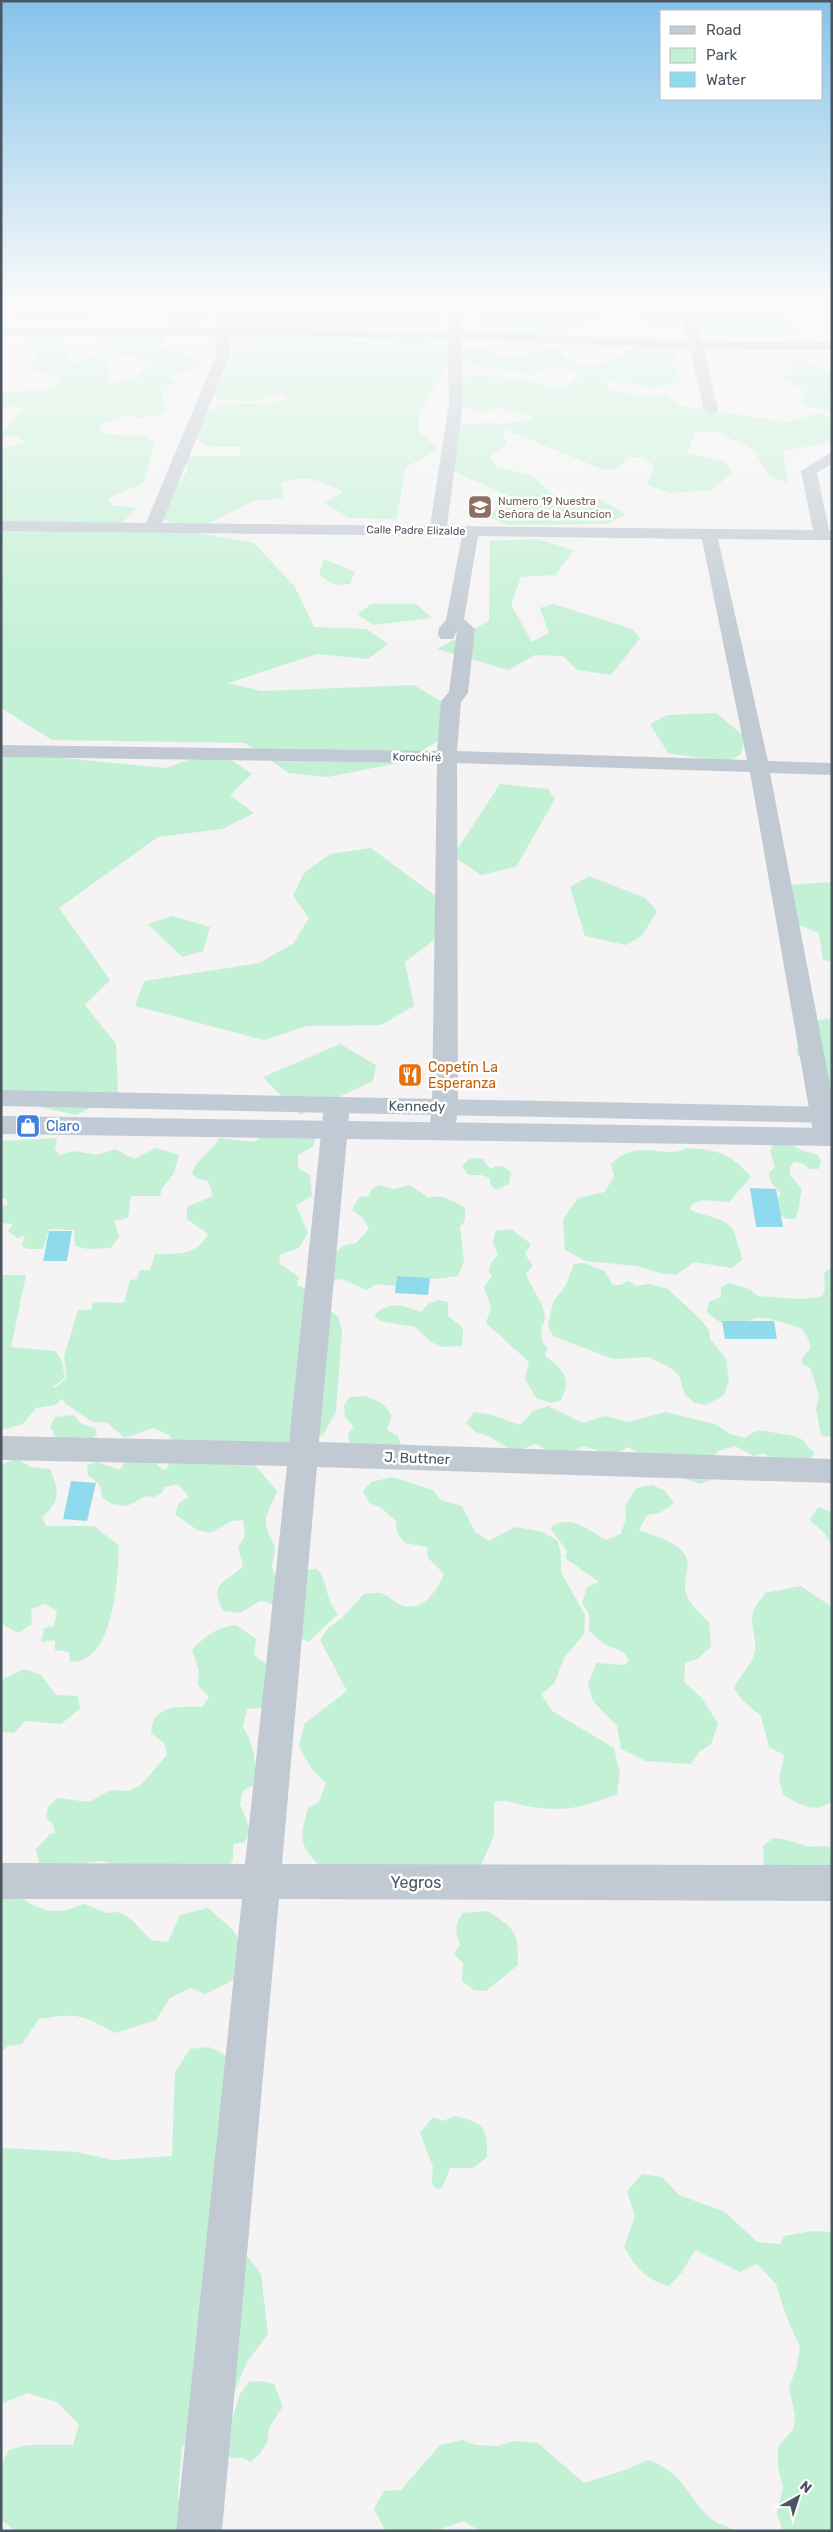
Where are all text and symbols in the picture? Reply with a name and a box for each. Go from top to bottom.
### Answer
legend [660,10,823,100]
text: Road [706,21,742,39]
text: Park [706,46,737,64]
text: Water [706,71,746,89]
school or university icon: Numero 19 Nuestra Señora de la Asuncion [467,494,493,520]
place label: Numero 19 Nuestra Señora de la Asuncion [498,495,611,521]
street label: Calle Padre Elizalde [366,523,466,538]
street label: Korochiré [393,751,441,764]
place label: Copetín La Esperanza [428,1059,498,1092]
restaurant icon: Copetín La Esperanza [397,1062,423,1088]
street label: Kennedy [388,1098,446,1115]
shop icon: Claro [15,1113,41,1139]
place label: Claro [46,1118,80,1135]
street label: J. Buttner [384,1449,451,1468]
street label: Yegros [391,1873,441,1892]
north arrow [773,2472,823,2522]
text: N [797,2478,815,2497]

